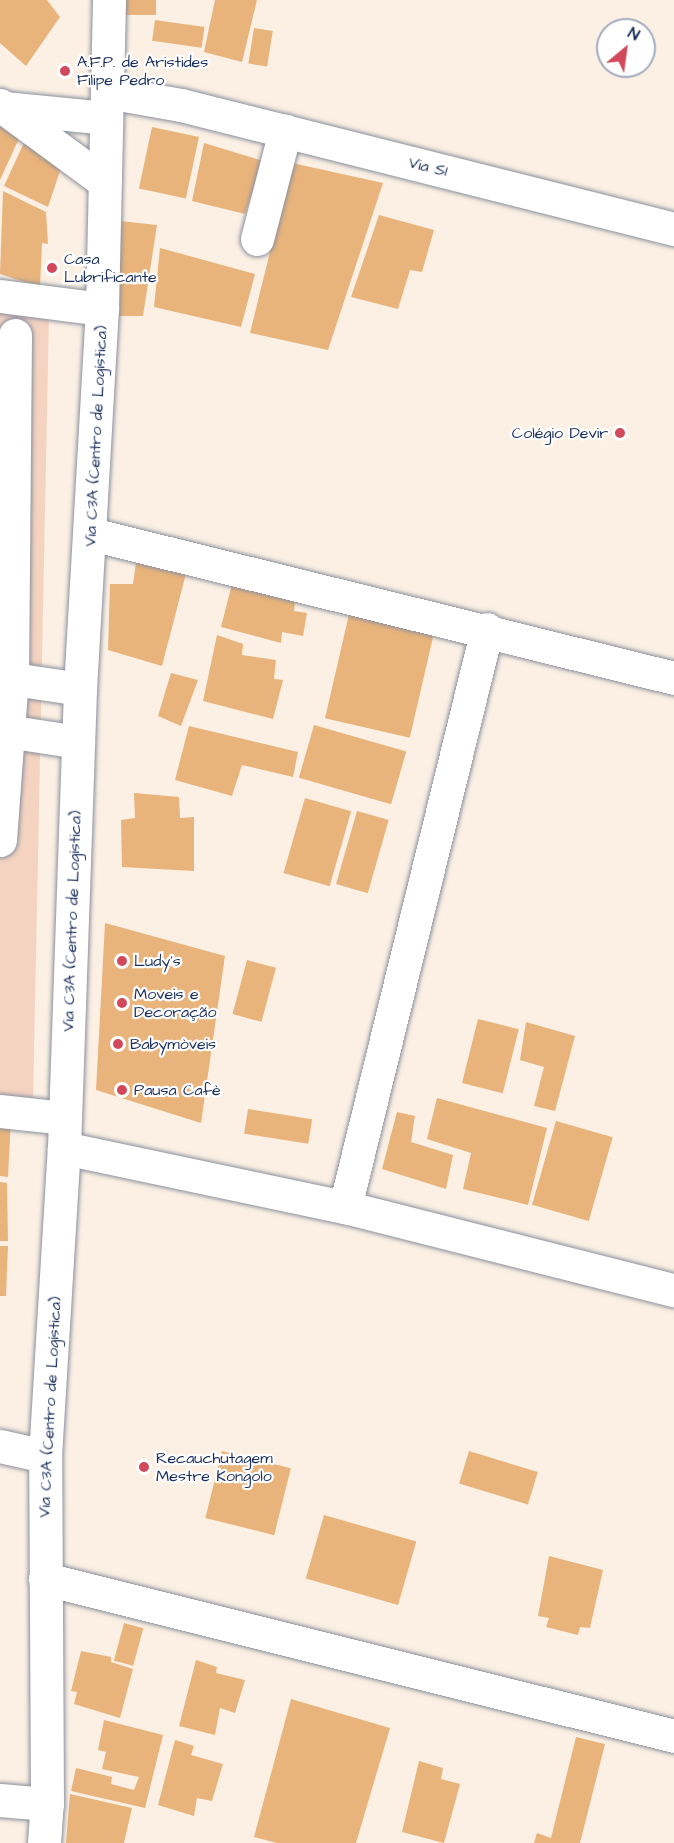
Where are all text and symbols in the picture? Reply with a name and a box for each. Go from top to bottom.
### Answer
north arrow [596,18,656,78]
text: N [624,22,643,46]
place label: A.F.P. de Aristides Filipe Pedro [77,52,208,90]
marker: A.F.P. de Aristides Filipe Pedro [58,64,72,78]
street label: Via S1 [407,153,449,181]
place label: Casa Lubrificante [64,249,157,287]
marker: Casa Lubrificante [45,261,59,275]
street label: Via C3A (Centro de Logística) [81,325,111,547]
place label: Colégio Devir [512,423,608,443]
marker: Colégio Devir [613,426,627,440]
street label: Via C3A (Centro de Logística) [59,810,85,1032]
place label: Ludy's [134,951,181,971]
marker: Ludy's [115,954,129,968]
place label: Moveis e Decoração [134,984,216,1022]
marker: Moveis e Decoração [115,996,129,1010]
place label: Babymòveis [130,1034,216,1054]
marker: Babymòveis [111,1037,125,1051]
place label: Pausa Cafè [134,1080,221,1100]
marker: Pausa Cafè [115,1083,129,1097]
street label: Via C3A (Centro de Logística) [35,1296,65,1518]
place label: Recauchutagem Mestre Kongolo [156,1448,273,1486]
marker: Recauchutagem Mestre Kongolo [137,1460,151,1474]

